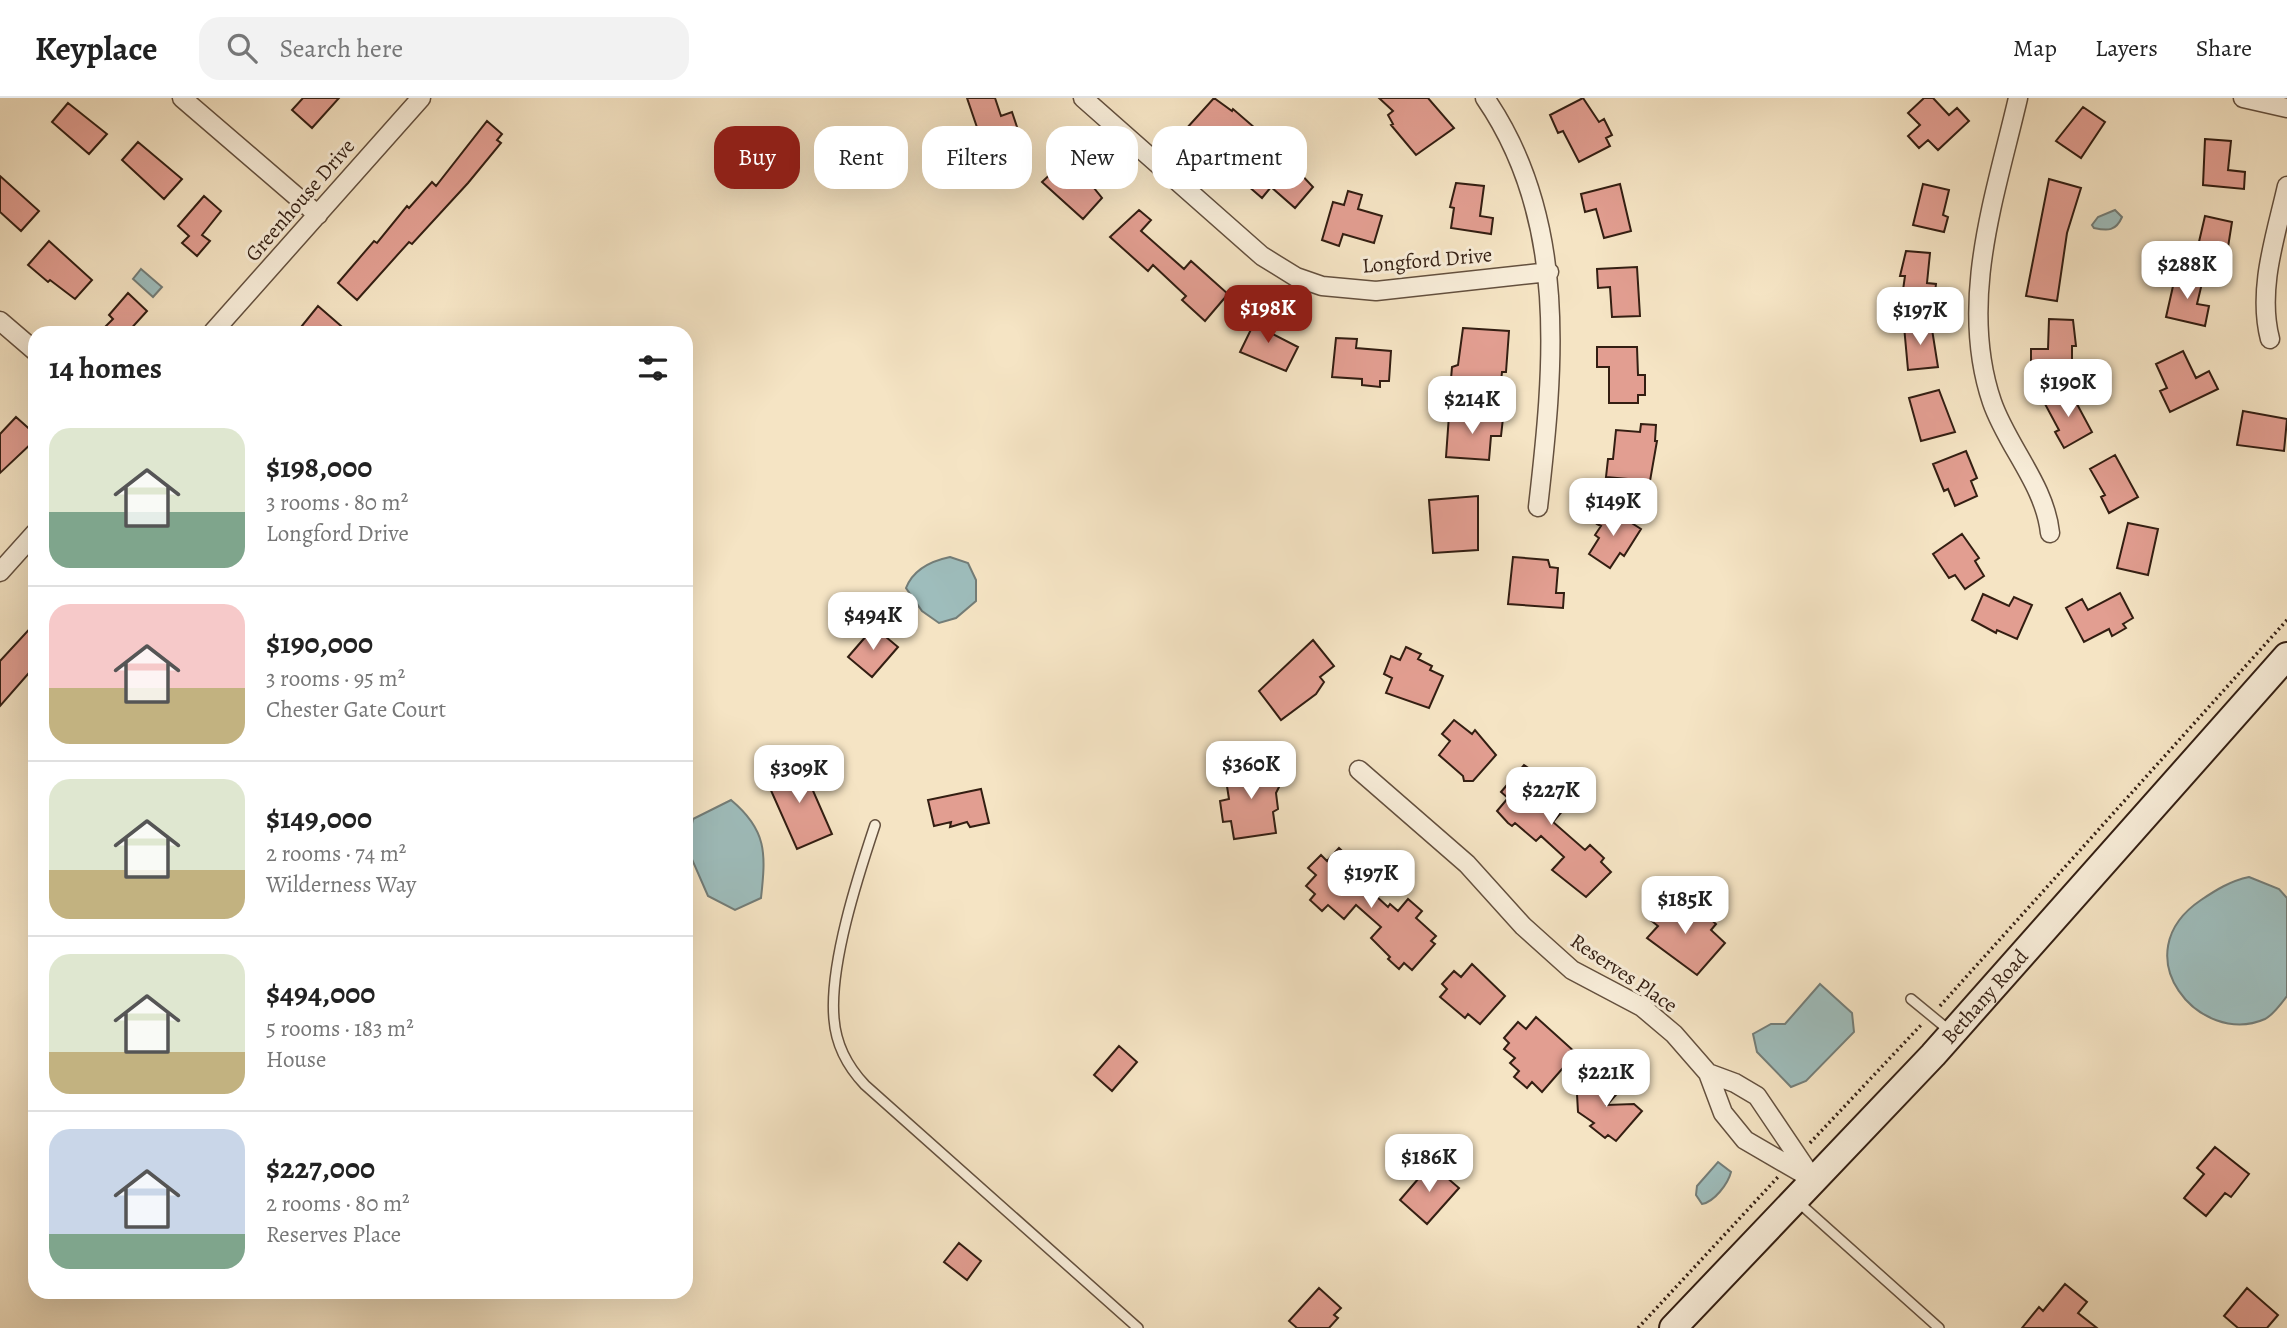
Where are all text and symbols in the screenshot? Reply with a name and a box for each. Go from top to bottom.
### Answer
search box [199,17,689,80]
text: Keyplace [35,26,157,71]
icon: search [223,29,261,67]
text: Search here [279,31,403,66]
text: Map [2013,32,2057,64]
text: Layers [2095,32,2158,64]
text: Share [2196,32,2252,64]
chip: Buy [714,126,800,189]
chip: Rent [814,126,908,189]
chip: Filters [922,126,1032,189]
chip: New [1046,126,1138,189]
chip: Apartment [1152,126,1307,189]
street label: Greenhouse Drive [239,133,361,267]
street label: Longford Drive [1361,240,1493,280]
pin: $288K [2138,242,2236,301]
text: $288K [2157,248,2217,279]
pin: $198K [1219,286,1317,345]
pin: $197K [1871,288,1969,347]
text: $198K [1240,292,1296,323]
text: $197K [1893,294,1947,325]
text: 14 homes [49,348,162,388]
icon: filters [634,349,672,387]
pin: $190K [2019,360,2117,419]
text: $190K [2040,366,2096,397]
pin: $214K [1423,376,1521,436]
text: $214K [1444,383,1500,414]
text: $198,000 [266,447,372,487]
icon: home [105,456,189,540]
pin: $149K [1564,478,1662,538]
text: $149K [1585,485,1641,516]
text: 3 rooms · 80 m² [266,487,408,518]
text: Longford Drive [266,518,409,549]
pin: $494K [824,592,922,652]
text: $494K [844,599,902,630]
text: $190,000 [266,623,373,663]
icon: home [105,632,189,716]
text: 3 rooms · 95 m² [266,663,405,694]
text: Chester Gate Court [266,694,446,725]
pin: $360K [1202,742,1300,801]
pin: $309K [750,746,848,805]
text: $360K [1222,748,1280,779]
text: $309K [770,752,828,783]
pin: $227K [1502,768,1600,827]
text: $227K [1522,774,1580,805]
text: $149,000 [266,798,372,838]
icon: home [105,807,189,891]
text: 2 rooms · 74 m² [266,838,406,869]
pin: $197K [1322,850,1420,910]
text: $197K [1344,857,1398,888]
text: Wilderness Way [266,869,416,900]
pin: $185K [1636,876,1734,936]
text: $185K [1658,883,1712,914]
street label: Reserves Place [1565,927,1683,1019]
street label: Bethany Road [1935,943,2035,1050]
text: $494,000 [266,973,375,1013]
icon: home [105,982,189,1066]
text: 5 rooms · 183 m² [266,1013,414,1044]
text: House [266,1044,326,1075]
pin: $221K [1557,1049,1655,1109]
text: $221K [1578,1056,1634,1087]
pin: $186K [1380,1134,1478,1194]
text: $186K [1401,1141,1457,1172]
text: $227,000 [266,1148,375,1188]
icon: home [105,1157,189,1241]
text: 2 rooms · 80 m² [266,1188,410,1219]
text: Reserves Place [266,1219,401,1250]

